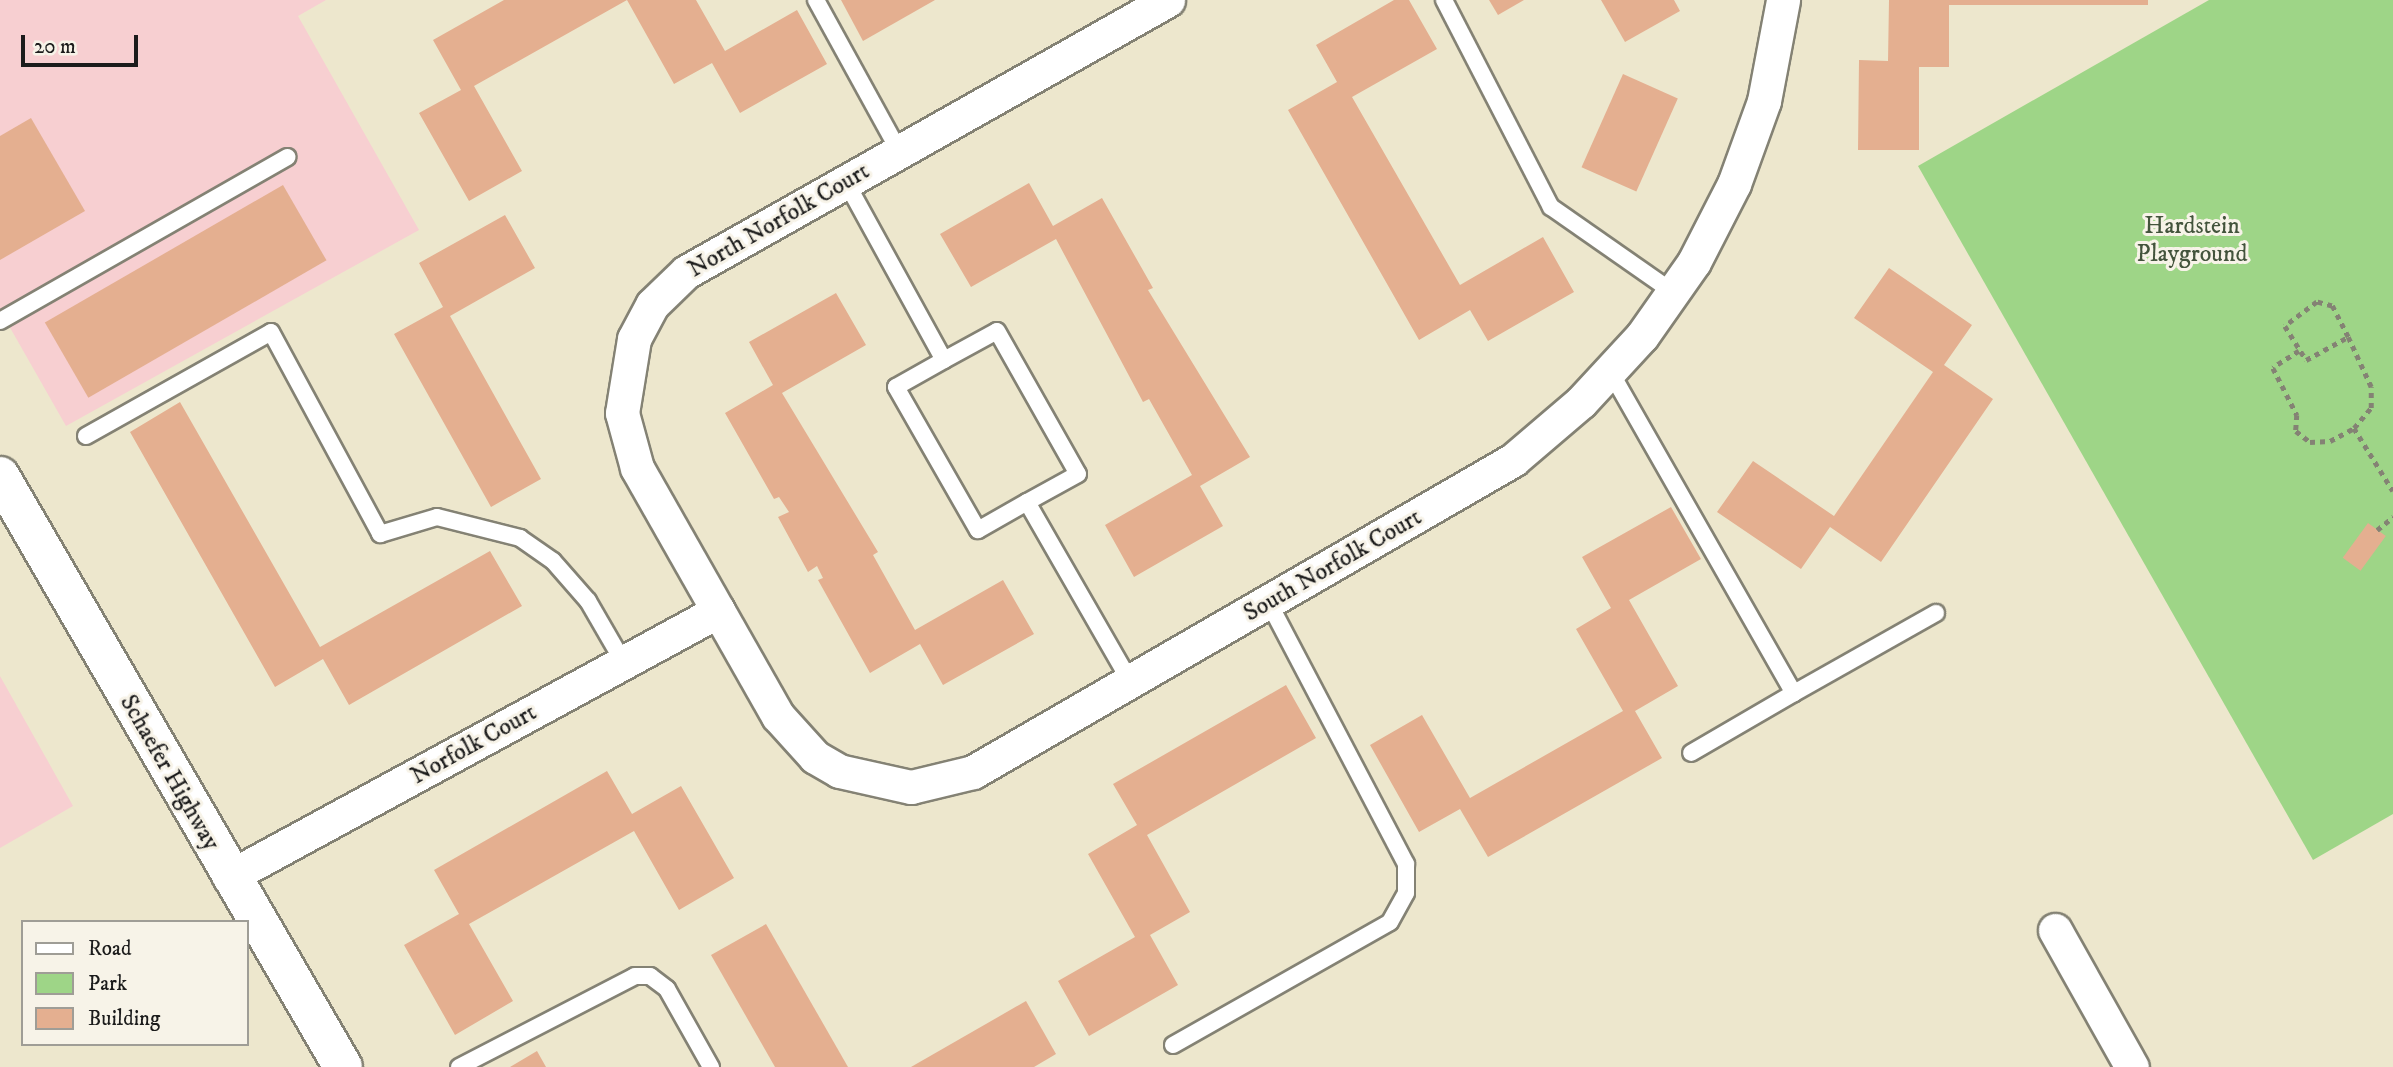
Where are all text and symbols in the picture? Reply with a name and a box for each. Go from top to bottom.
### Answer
scale bar [24,21,142,65]
text: 20 m [34,34,76,60]
street label: North Norfolk Court [683,158,875,284]
park label: Hardstein Playground [2137,213,2247,269]
street label: South Norfolk Court [1239,503,1427,629]
street label: Schaefer Highway [113,690,225,856]
street label: Norfolk Court [406,699,542,791]
legend [21,920,248,1046]
text: Road [88,936,132,962]
text: Park [88,971,127,997]
text: Building [88,1006,160,1032]

